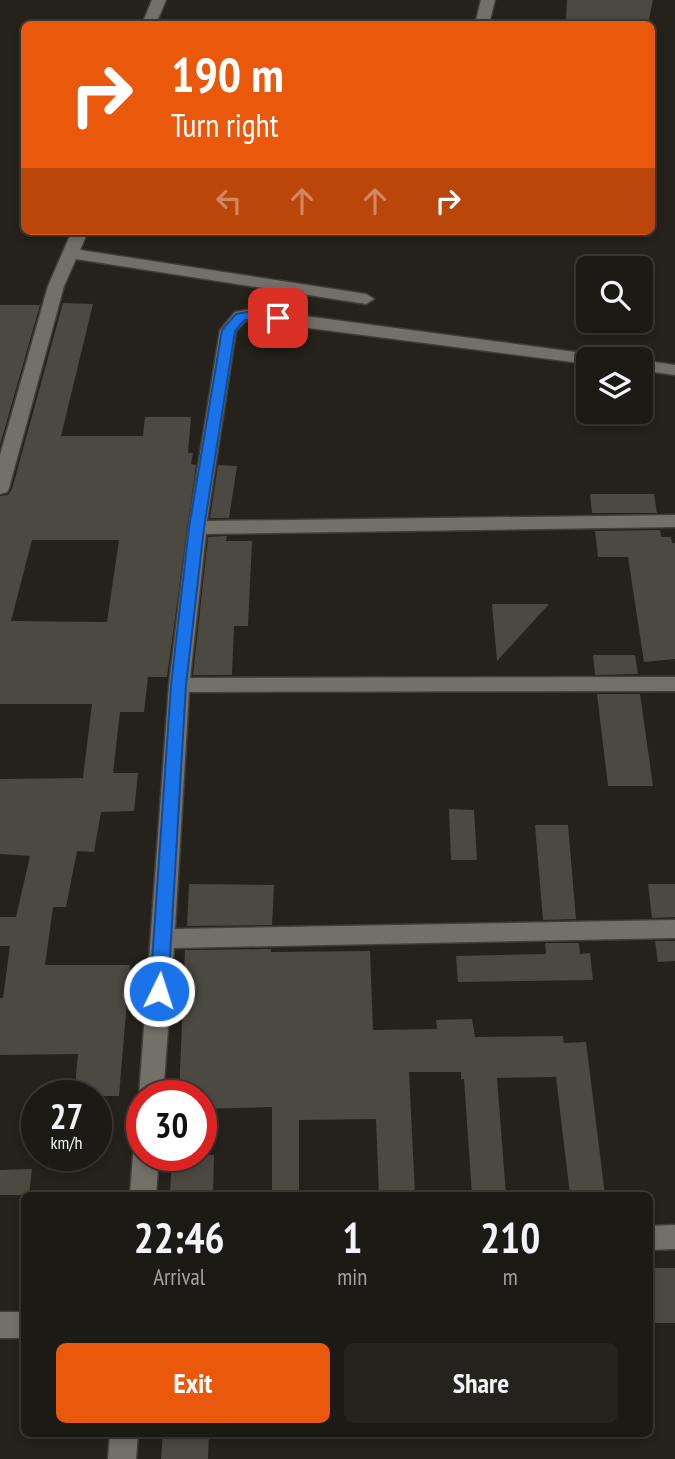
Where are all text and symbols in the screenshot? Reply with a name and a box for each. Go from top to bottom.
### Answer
text: 190 m [171,42,284,106]
icon: right [56,49,147,140]
text: Turn right [171,104,279,146]
icon: left [210,182,248,220]
icon: ahead [283,182,321,220]
icon: ahead [356,182,394,220]
icon: right [429,182,467,220]
map controls [576,256,653,424]
button: search [576,256,653,333]
pin [248,288,308,348]
icon: arrive [259,299,297,337]
button: layers [576,347,653,424]
position arrow [122,954,196,1028]
speed limit sign: 30 [126,1080,217,1171]
text: 27 [50,1093,83,1139]
text: km/h [51,1131,82,1154]
text: 22:46 [134,1210,225,1265]
text: 1 [342,1210,362,1265]
text: 210 [480,1210,540,1265]
text: Arrival [153,1262,205,1291]
text: min [337,1262,367,1291]
text: m [503,1262,518,1291]
button: Exit [56,1343,330,1423]
button: Share [344,1343,618,1423]

